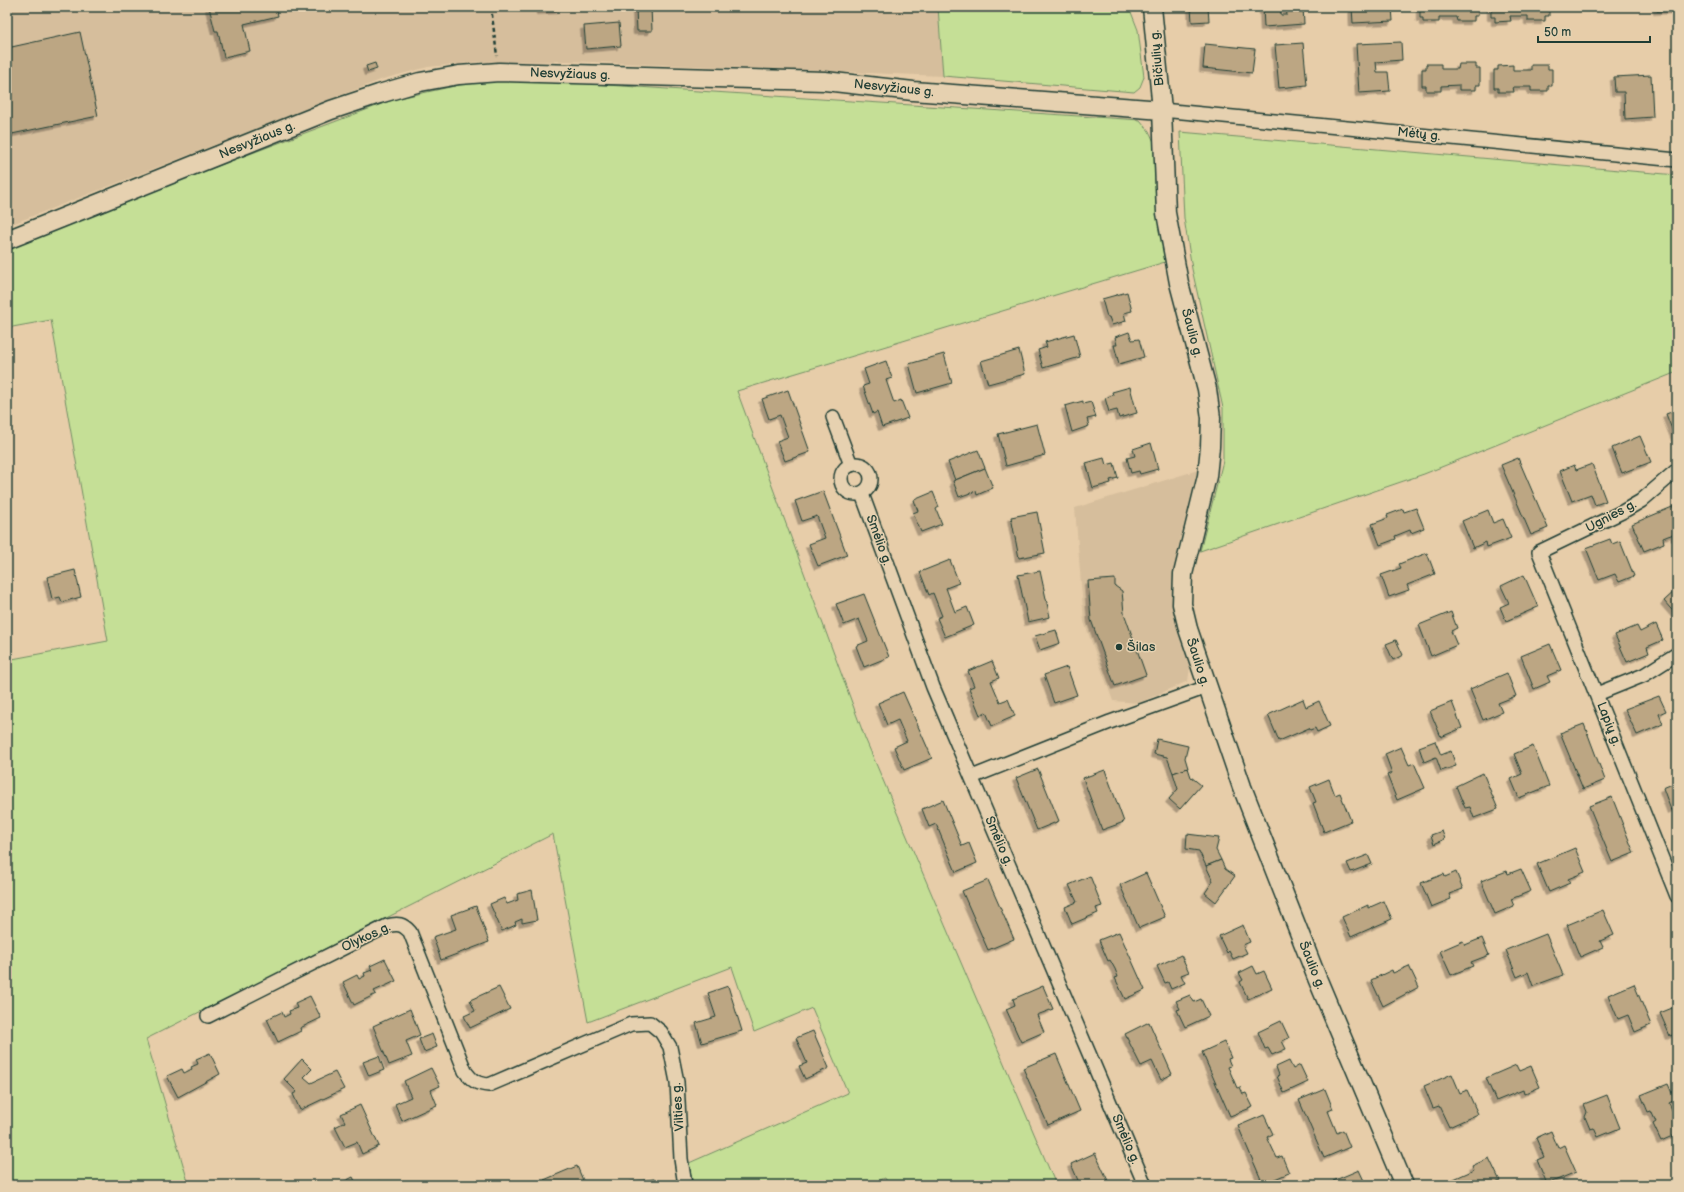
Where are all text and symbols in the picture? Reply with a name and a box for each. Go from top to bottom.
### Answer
scale bar [1538,18,1650,44]
text: 50 m [1544,25,1571,40]
street label: Bičiulių g. [1147,29,1167,87]
street label: Nesvyžiaus g. [530,65,611,83]
street label: Nesvyžiaus g. [853,76,935,100]
street label: Nesvyžiaus g. [217,117,298,162]
street label: Mėtų g. [1397,124,1442,144]
street label: Šaulio g. [1178,307,1206,360]
street label: Ugnies g. [1583,496,1639,536]
street label: Smėlio g. [863,513,896,568]
street label: Šaulio g. [1183,636,1213,689]
place label: Šilas [1127,639,1156,655]
marker: Šilas [1114,642,1124,652]
street label: Lapių g. [1593,700,1625,749]
street label: Smėlio g. [981,814,1017,869]
street label: Olykos g. [339,919,393,955]
street label: Šaulio g. [1295,939,1329,992]
street label: Vilties g. [668,1082,688,1132]
street label: Smėlio g. [1108,1112,1144,1167]

